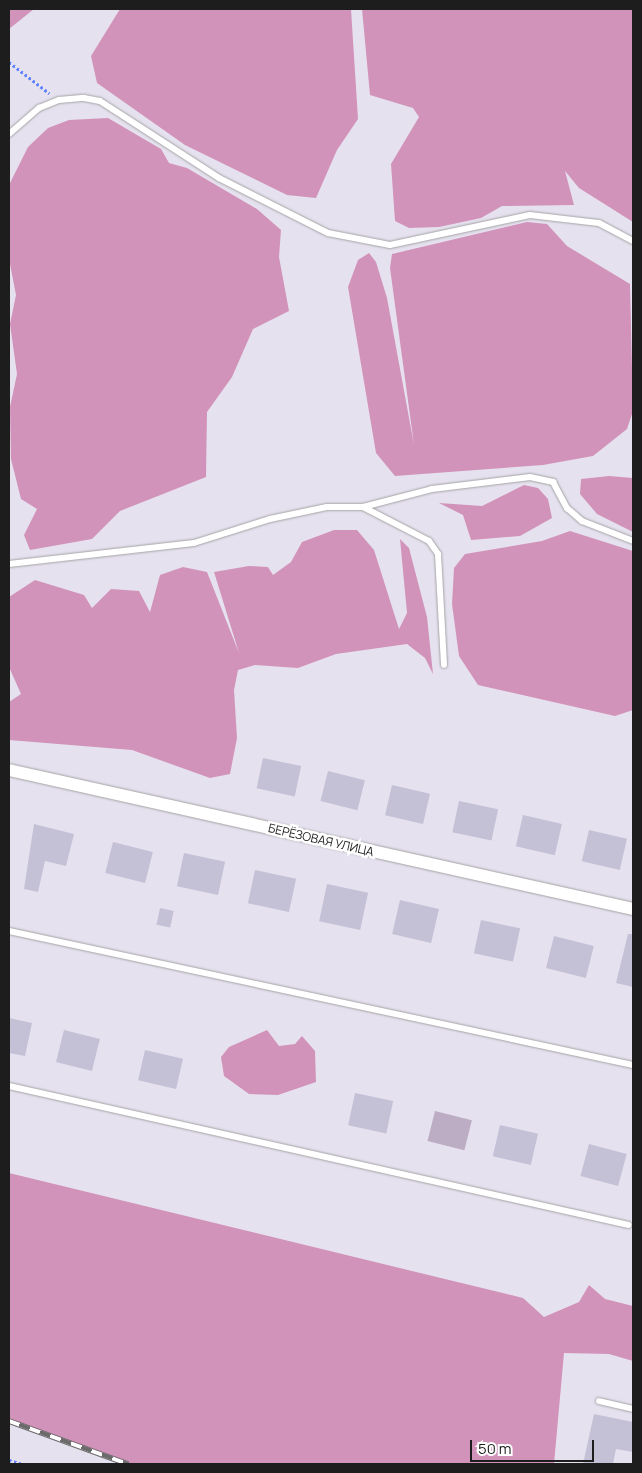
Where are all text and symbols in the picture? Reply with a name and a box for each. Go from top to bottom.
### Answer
street label: БЕРЁЗОВАЯ УЛИЦА [267,821,375,859]
scale bar [472,1430,596,1462]
text: 50 m [478,1438,512,1459]

